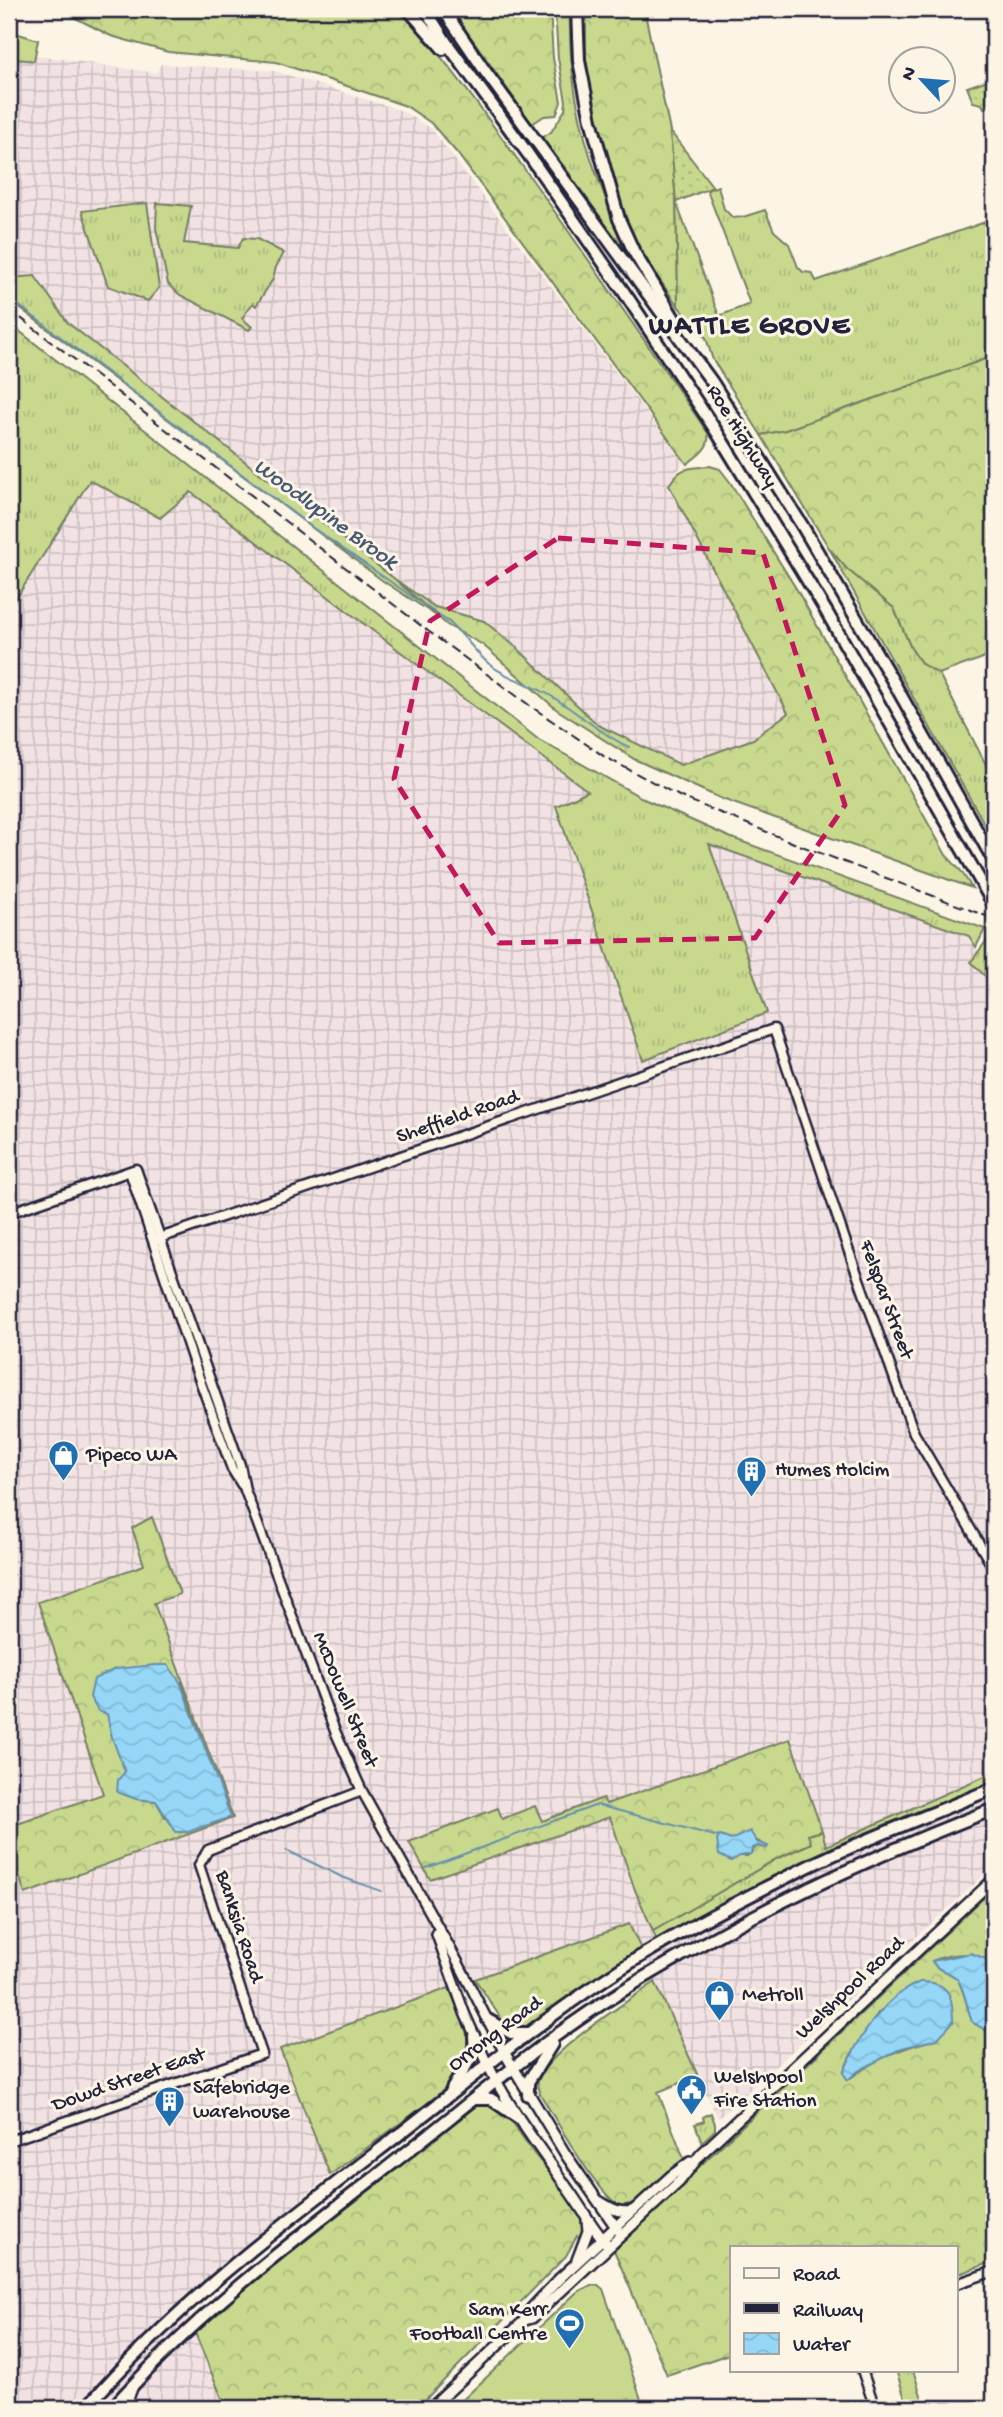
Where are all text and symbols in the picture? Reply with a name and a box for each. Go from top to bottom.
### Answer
north arrow [888,46,958,116]
text: N [897,63,923,85]
district label: WATTLE GROVE [648,311,851,344]
street label: Roe Highway [700,381,782,493]
water label: Woodlupine Brook [248,454,404,578]
street label: Sheffield Road [393,1085,524,1151]
street label: Felspar Street [852,1236,919,1365]
shop icon: Pipeco WA [46,1439,80,1483]
place label: Pipeco WA [85,1444,178,1469]
building icon: Humes Holcim [735,1454,769,1498]
place label: Humes Holcim [775,1459,889,1484]
street label: McDowell Street [306,1629,383,1774]
street label: Banksia Road [208,1867,268,1988]
street label: Welshpool Road [791,1931,912,2046]
shop icon: Metroll [702,1979,736,2023]
place label: Metroll [742,1984,804,2009]
street label: Orrong Road [444,1991,549,2078]
street label: Dowd Street East [47,2042,211,2120]
place label: Welshpool Fire Station [713,2066,817,2115]
public building icon: Welshpool Fire Station [674,2073,708,2117]
place label: Safebridge warehouse [193,2077,291,2126]
building icon: Safebridge warehouse [153,2084,187,2128]
legend [730,2246,958,2372]
text: Road [793,2264,841,2289]
place label: Sam Kerr Football Centre [409,2299,549,2348]
text: Railway [793,2300,863,2325]
sports icon: Sam Kerr Football Centre [553,2306,587,2350]
text: Water [793,2334,851,2359]

